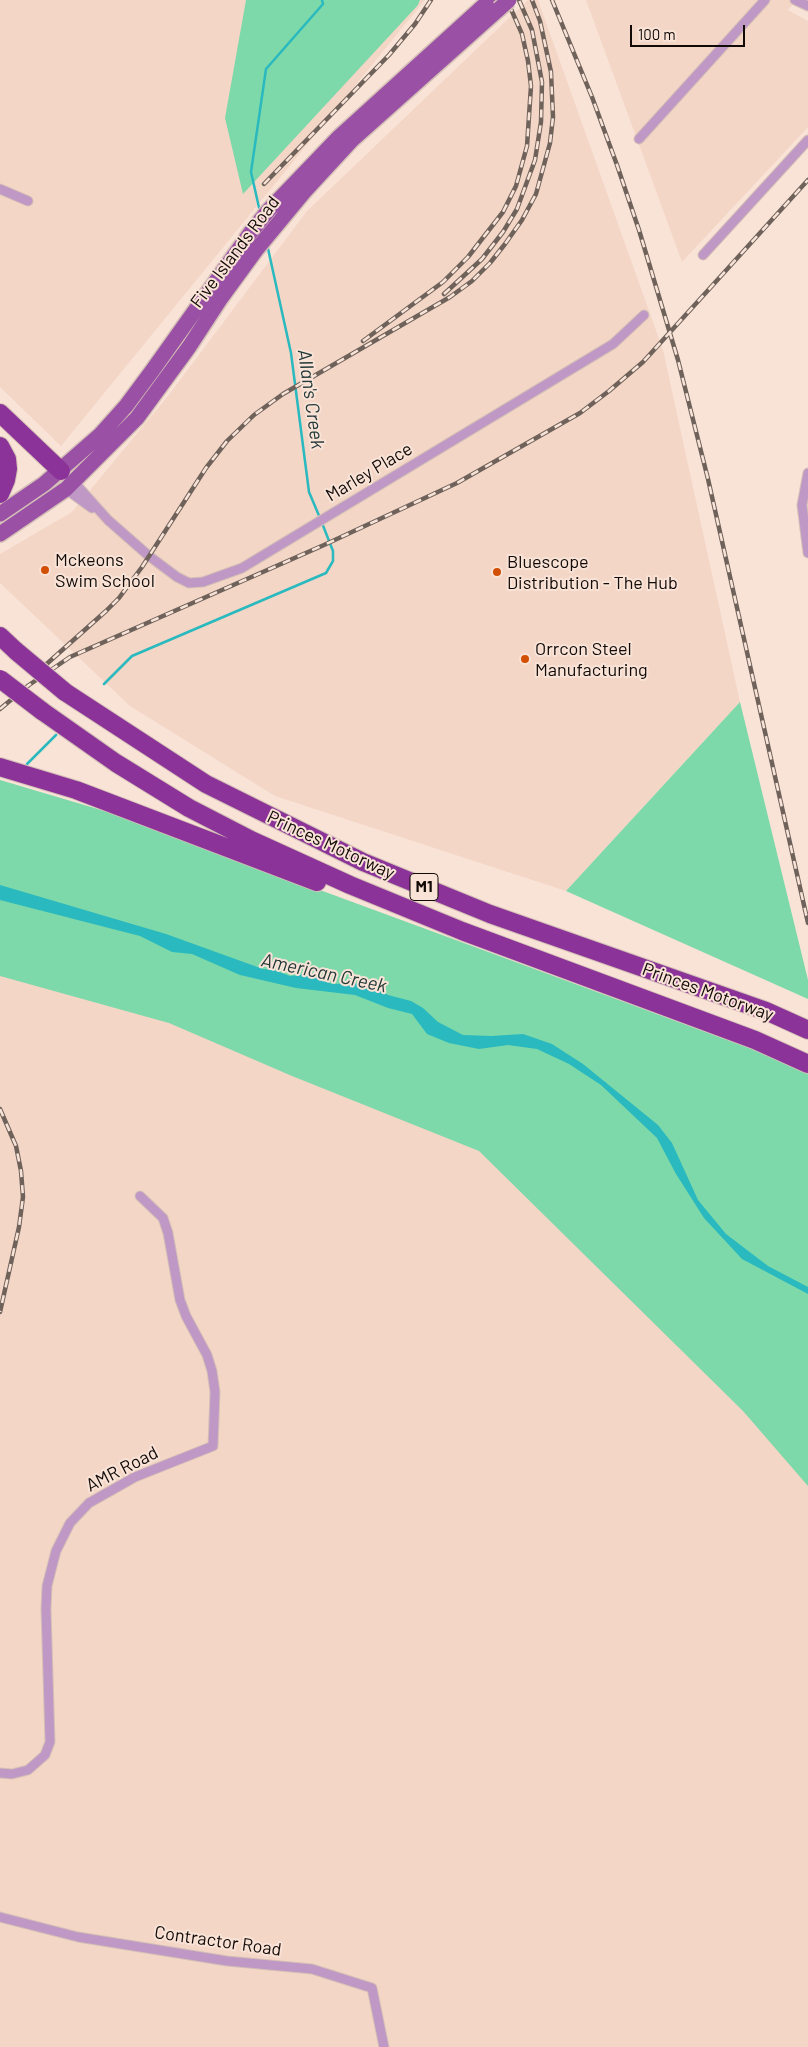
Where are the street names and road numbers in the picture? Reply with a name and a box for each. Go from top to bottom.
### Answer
street label: Five Islands Road [186,192,284,312]
street label: Marley Place [322,438,416,506]
street label: Princes Motorway [264,806,398,884]
road number: M1 [410,874,438,900]
street label: Princes Motorway [639,958,777,1026]
street label: AMR Road [82,1442,162,1496]
street label: Contractor Road [153,1921,283,1961]

